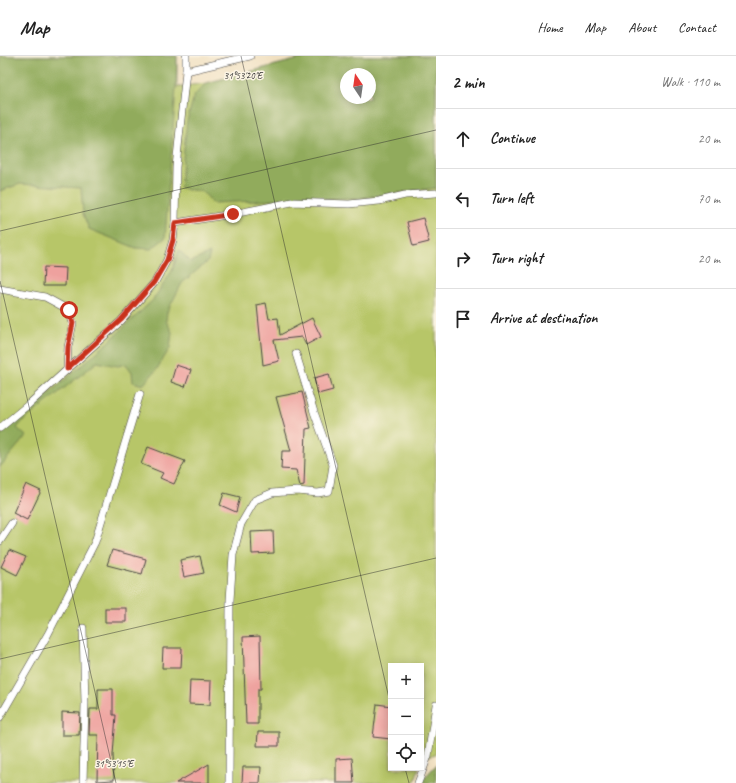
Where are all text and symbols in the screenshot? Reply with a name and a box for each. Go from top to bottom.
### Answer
text: Map [20,16,50,40]
text: Home [537,19,563,36]
text: Map [585,19,606,36]
text: About [628,19,656,36]
text: Contact [678,19,716,36]
north arrow [340,68,376,104]
text: 31°53'20"E [224,69,264,82]
text: 2 min [452,72,485,93]
text: Walk · 110 m [661,74,720,90]
icon: ahead [452,128,474,150]
text: Continue [490,129,535,148]
text: 20 m [698,131,720,147]
icon: left [452,188,474,210]
text: Turn left [490,189,533,208]
text: 70 m [698,191,720,207]
route end [224,205,242,223]
icon: right [452,248,474,270]
text: Turn right [490,249,543,268]
text: 20 m [698,251,720,267]
route start [60,301,78,319]
icon: arrive [452,308,474,330]
text: Arrive at destination [490,309,597,328]
map controls [388,663,424,771]
button: + [388,663,424,699]
button: − [388,699,424,735]
button: locate [388,735,424,771]
text: 31°53'15"E [95,757,135,770]

